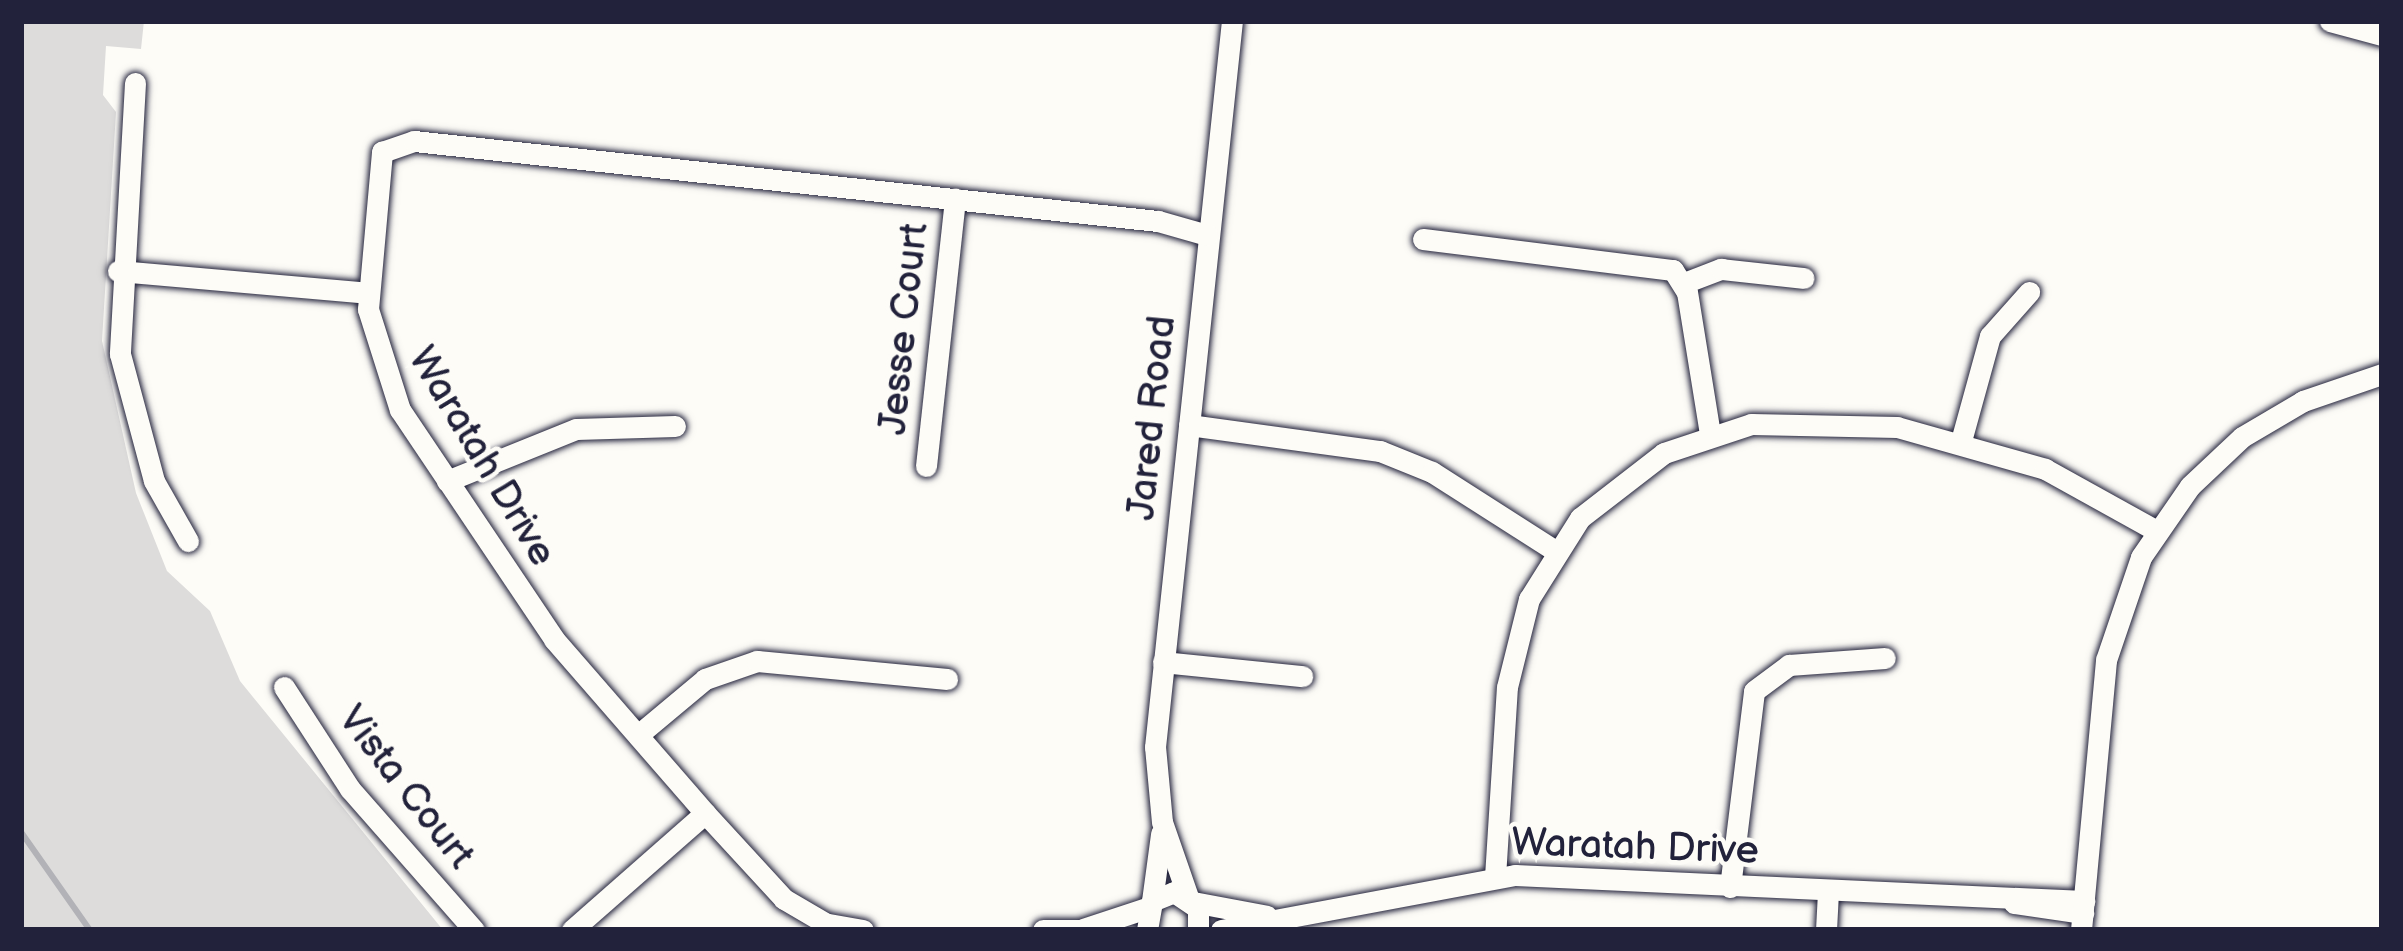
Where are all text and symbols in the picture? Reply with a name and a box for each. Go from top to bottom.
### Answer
street label: Jesse Court [871,221,939,437]
street label: Jared Road [1119,313,1187,523]
street label: Waratah Drive [397,339,565,575]
street label: Vista Court [327,697,483,879]
street label: Waratah Drive [1511,820,1759,876]

